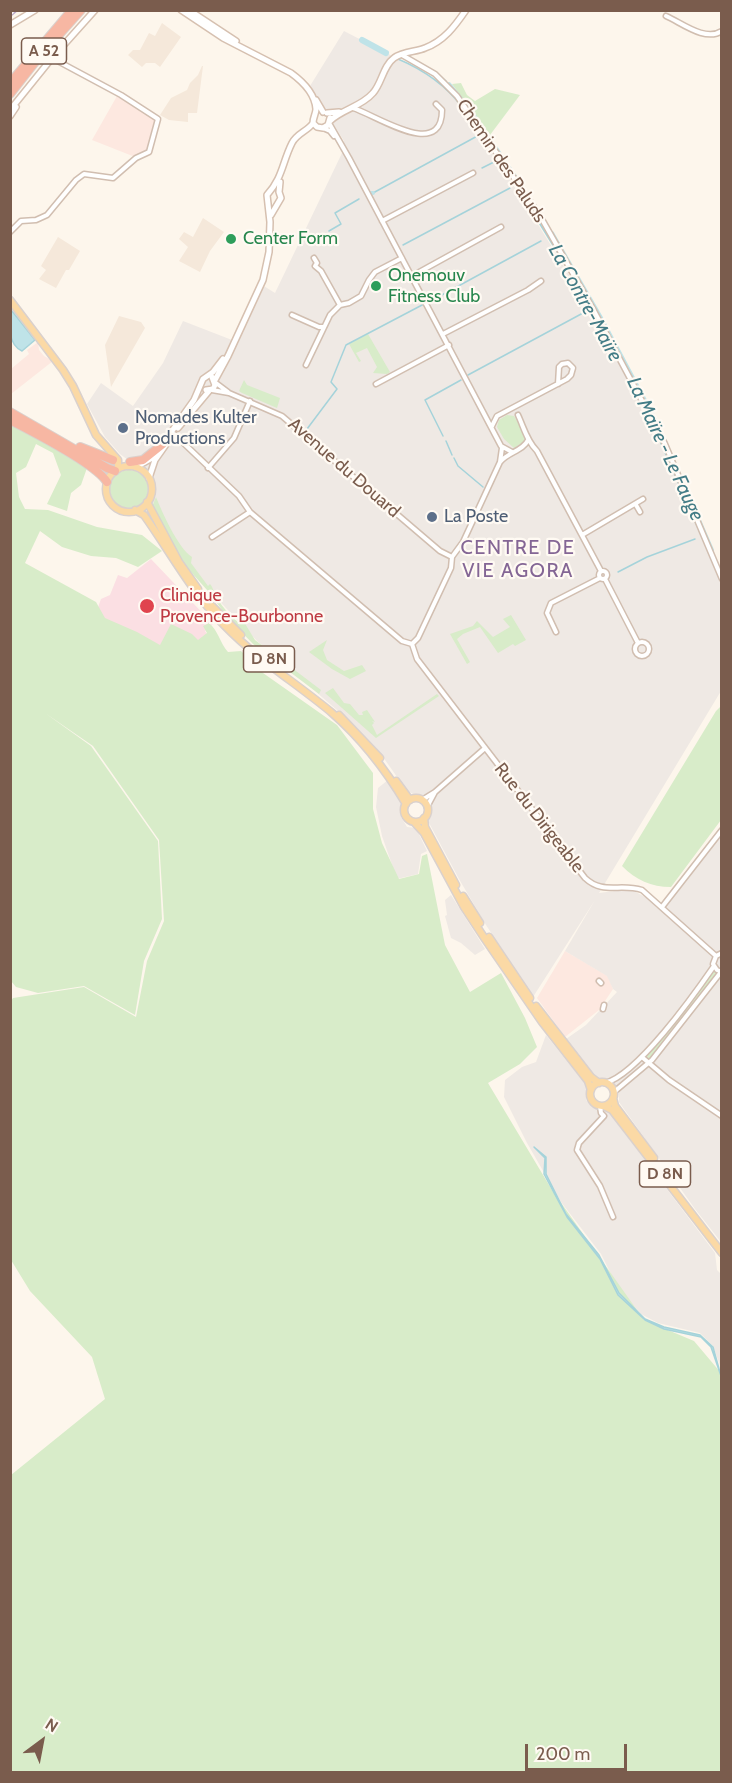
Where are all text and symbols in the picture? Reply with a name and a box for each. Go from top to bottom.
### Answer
road number: A 52 [22,38,66,64]
street label: Chemin des Paluds [452,95,550,227]
place label: Center Form [243,228,338,250]
marker: Center Form [224,232,238,246]
water label: La Contre-Maïre [543,240,627,366]
place label: Onemouv Fitness Club [388,265,480,308]
marker: Onemouv Fitness Club [369,279,383,293]
water label: La Maïre - Le Fauge [621,373,709,525]
place label: Nomades Kulter Productions [135,407,257,450]
street label: Avenue du Douard [284,414,404,522]
marker: Nomades Kulter Productions [116,421,130,435]
place label: La Poste [444,506,508,528]
marker: La Poste [425,510,439,524]
district label: CENTRE DE VIE AGORA [461,536,575,583]
place label: Clinique Provence-Bourbonne [160,585,323,628]
marker: Clinique Provence-Bourbonne [138,597,156,615]
road number: D 8N [244,646,294,672]
street label: Rue du Dirigeable [489,759,589,877]
road number: D 8N [640,1161,690,1187]
north arrow [12,1711,72,1771]
text: N [42,1714,62,1736]
scale bar [528,1732,630,1770]
text: 200 m [536,1743,590,1765]

